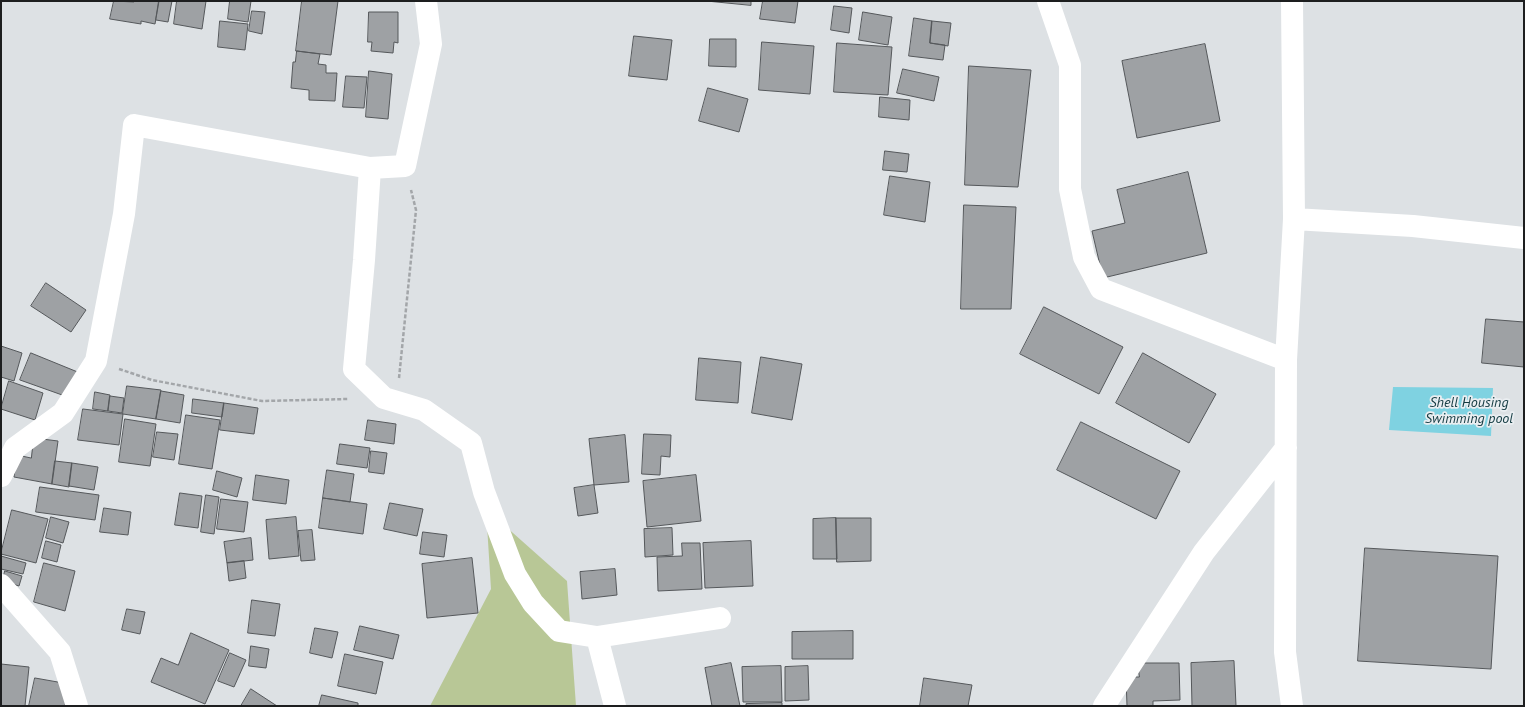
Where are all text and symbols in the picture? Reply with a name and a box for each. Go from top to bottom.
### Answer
water label: Shell Housing Swimming pool [1425,395,1513,428]

